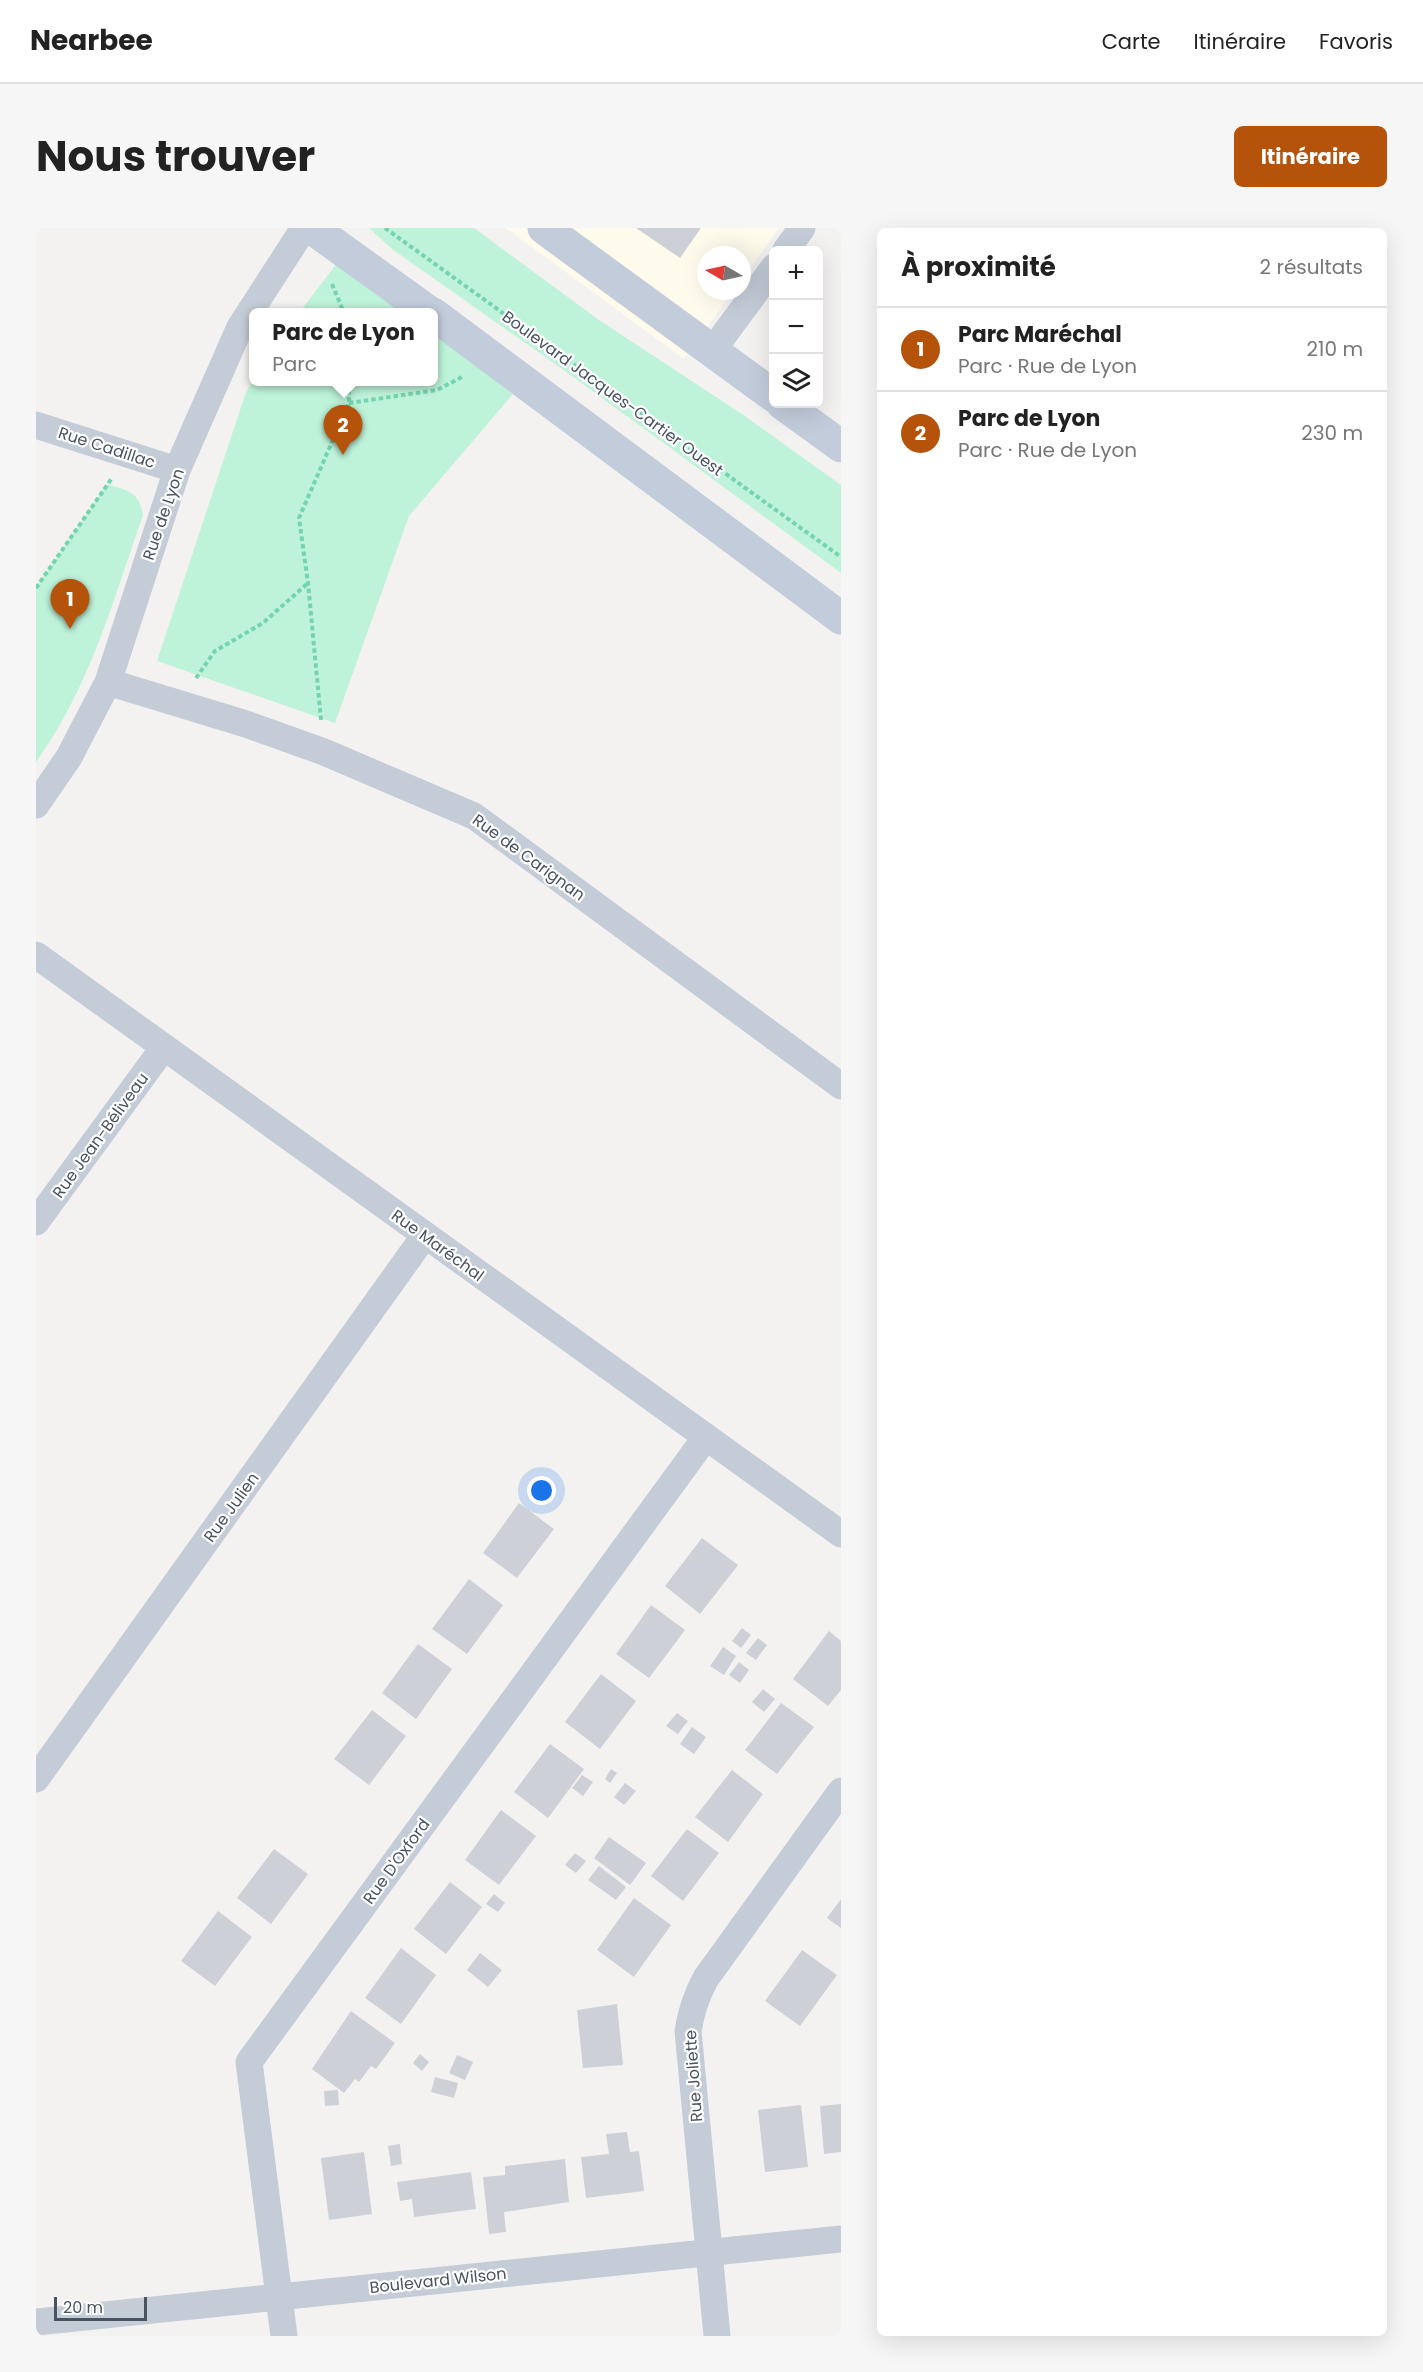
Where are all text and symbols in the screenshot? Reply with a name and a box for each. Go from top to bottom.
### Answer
text: Nearbee [30,21,153,60]
text: Carte [1102,27,1161,56]
text: Itinéraire [1194,27,1286,56]
text: Favoris [1319,27,1393,56]
button: Itinéraire [1234,126,1387,187]
text: Nous trouver [36,127,315,186]
north arrow [697,246,751,300]
map controls [769,246,823,408]
button: + [769,246,823,300]
text: À proximité [901,249,1056,285]
text: 2 résultats [1260,253,1363,281]
button: − [769,300,823,354]
street label: Boulevard Jacques-Cartier Ouest [497,305,728,482]
popup [249,308,438,386]
text: Parc de Lyon [272,317,415,348]
text: Parc Maréchal [958,319,1122,350]
text: 1 [917,335,924,363]
text: 210 m [1307,335,1363,363]
text: Parc [272,350,317,378]
text: Parc · Rue de Lyon [958,352,1137,380]
button: layers [769,354,823,408]
text: Parc de Lyon [958,403,1100,434]
pin: 2 [324,406,362,455]
text: 2 [915,419,926,447]
text: 230 m [1301,419,1363,447]
street label: Rue Cadillac [56,421,158,474]
text: Parc · Rue de Lyon [958,436,1137,464]
street label: Rue de Lyon [137,465,190,563]
pin: 1 [51,580,90,629]
street label: Rue de Carignan [468,809,590,906]
street label: Rue Jean-Béliveau [47,1068,154,1203]
street label: Rue Maréchal [387,1204,489,1287]
street label: Rue Julien [198,1468,264,1547]
your location [527,1476,556,1505]
street label: Rue D'Oxford [358,1814,435,1909]
street label: Rue Joliette [679,2029,708,2123]
street label: Boulevard Wilson [369,2262,508,2299]
scale bar [54,2294,147,2322]
text: 20 m [63,2296,103,2319]

